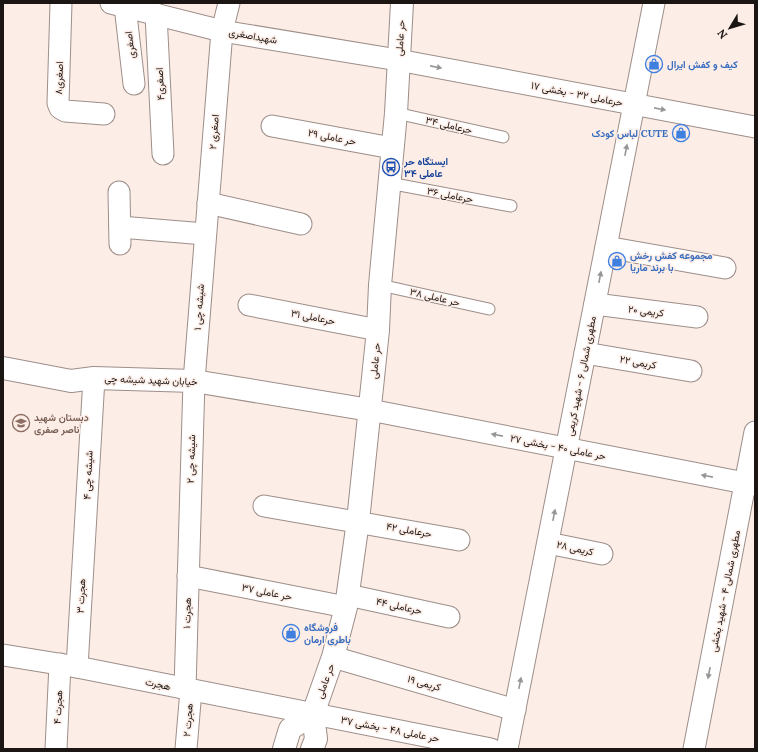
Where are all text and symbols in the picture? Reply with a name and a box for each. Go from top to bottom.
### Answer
north arrow [710,8,750,48]
street label: حر عاملی [392,19,408,56]
street label: شهیداصغری [228,25,278,47]
text: N [714,26,730,42]
street label: اصغری [122,31,138,59]
shop icon: کیف و کفش ایرال [644,54,664,74]
place label: کیف و کفش ایرال [667,58,738,71]
street label: اصغری۸ [52,61,66,95]
one-way arrow [430,64,443,70]
street label: اصغری۴ [153,67,167,101]
street label: حرعاملی ۳۲ - بخشی ۱۷ [530,79,624,109]
one-way arrow [654,107,667,113]
street label: حرعاملی ۳۴ [424,113,474,137]
street label: اصغری ۲ [206,114,222,150]
shop icon: لباس کودک CUTE [671,123,691,143]
street label: حر عاملی ۲۹ [307,126,357,148]
place label: لباس کودک CUTE [591,127,668,140]
one-way arrow [623,143,629,156]
place label: ایستگاه حر عاملی ۳۴ [403,155,448,180]
bus stop icon: ایستگاه حر عاملی ۳۴ [381,157,401,177]
street label: حرعاملی ۳۶ [426,184,474,206]
place label: مجموعه کفش رخش با برند ماریا [630,249,713,274]
shop icon: مجموعه کفش رخش با برند ماریا [607,251,627,271]
one-way arrow [598,271,604,283]
street label: شیشه چی ۱ [191,283,208,331]
street label: حر عاملی ۳۸ [409,285,462,309]
street label: کریمی ۲۰ [627,302,665,320]
street label: حرعاملی ۳۱ [290,306,336,328]
street label: مطهری شمالی ۶ - شهید کریمی [563,315,599,437]
street label: حر عاملی [367,342,383,380]
street label: کریمی ۲۲ [619,352,658,372]
street label: خیابان شهید شیشه چی [104,372,198,389]
place label: دبستان شهید ناصر صفری [34,411,89,436]
school or university icon: دبستان شهید ناصر صفری [11,413,31,433]
street label: حر عاملی ۴۰ - بخشی ۲۷ [509,431,607,463]
one-way arrow [491,432,503,438]
street label: شیشه چی ۲ [184,434,199,484]
street label: شیشه چی ۴ [80,450,97,500]
one-way arrow [701,473,713,479]
one-way arrow [551,508,557,521]
street label: حرعاملی ۴۲ [385,520,433,540]
street label: مطهری شمالی ۴ - شهید بخشی [707,529,743,653]
street label: کریمی ۲۸ [555,538,595,558]
street label: هجرت ۳ [74,578,88,614]
street label: حر عاملی ۳۷ [241,581,294,603]
street label: حرعاملی ۴۴ [375,595,423,617]
street label: هجرت ۱ [180,597,194,629]
place label: فروشگاه باطری ارمان [304,621,351,646]
shop icon: فروشگاه باطری ارمان [281,623,301,643]
street label: حر عاملی [313,662,337,700]
one-way arrow [706,667,712,679]
street label: کریمی ۱۹ [406,672,443,694]
street label: هجرت [144,675,172,693]
one-way arrow [518,677,524,689]
street label: هجرت ۴ [51,690,65,724]
street label: هجرت ۲ [180,703,196,737]
street label: حر عاملی ۴۸ - بخشی ۳۷ [340,713,441,745]

